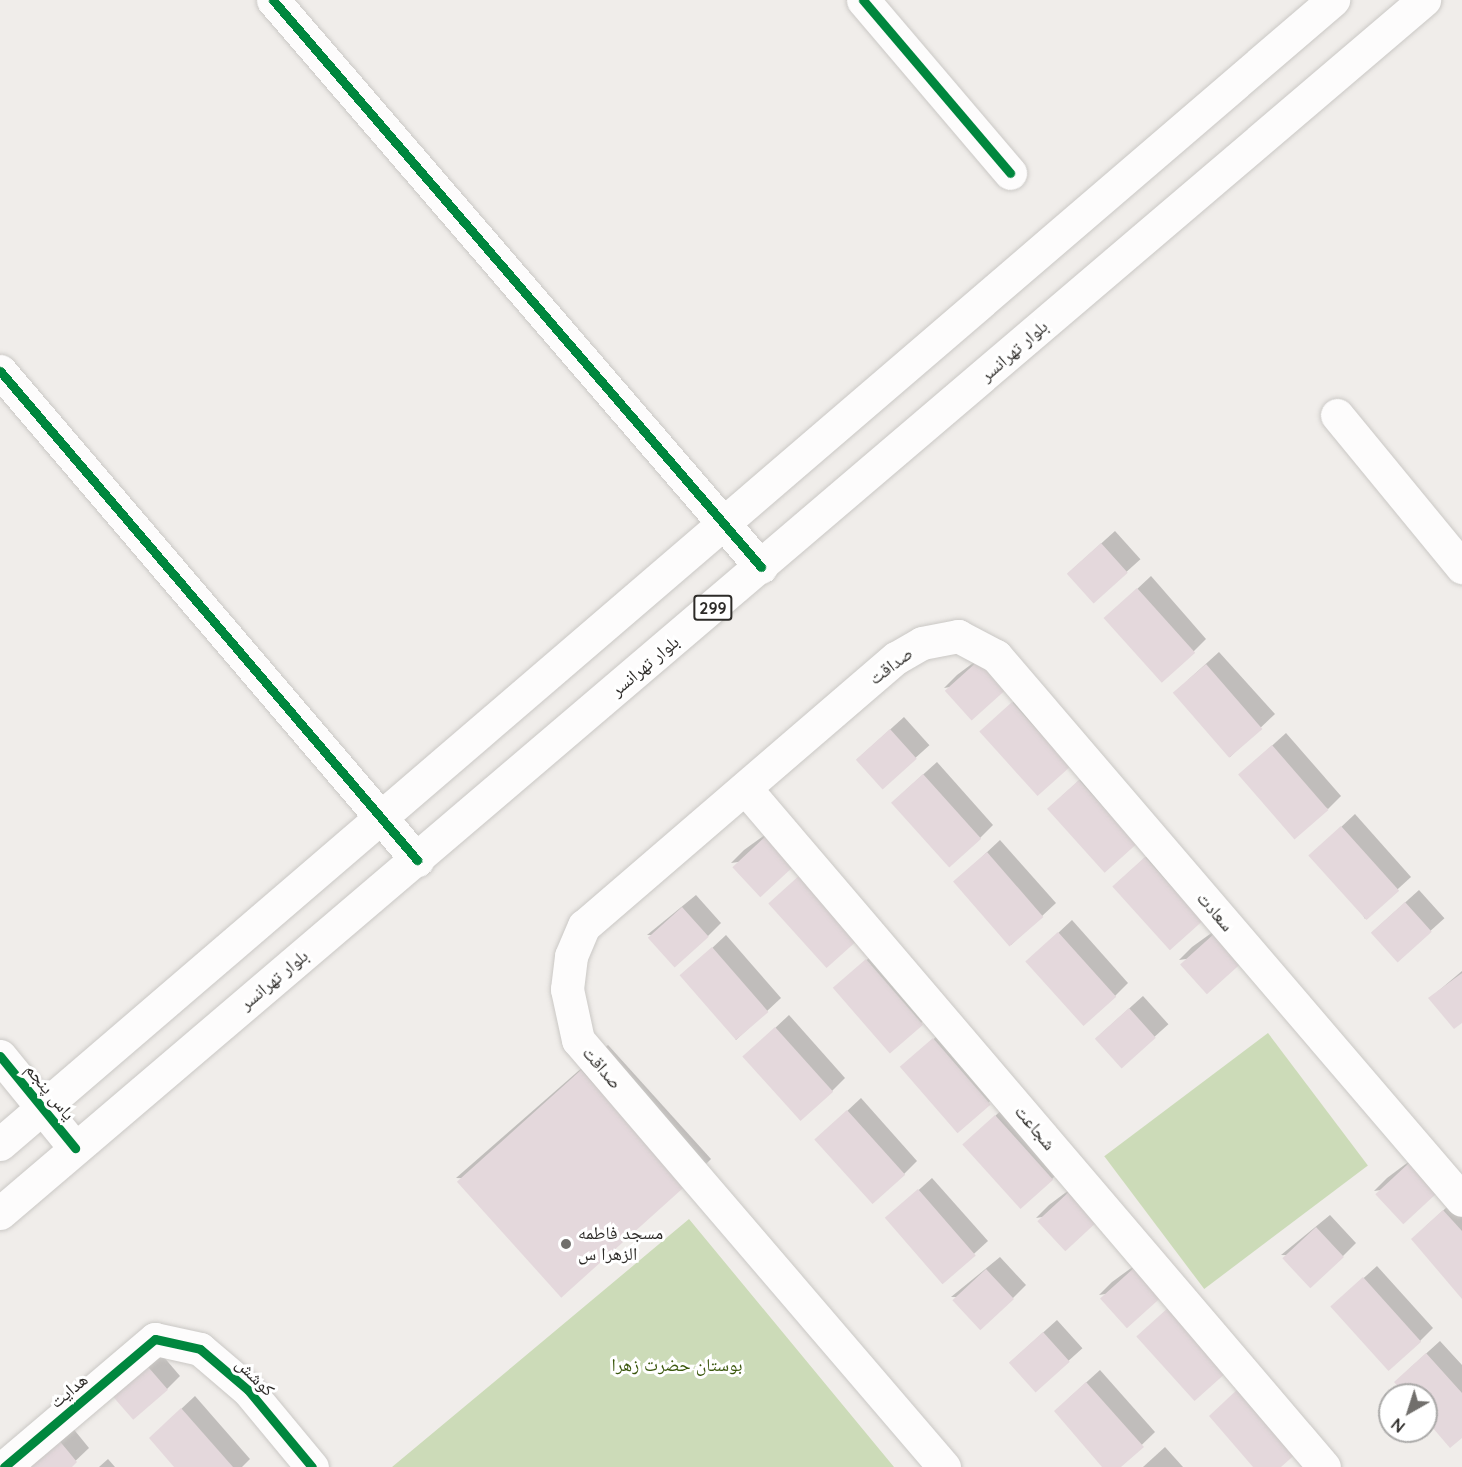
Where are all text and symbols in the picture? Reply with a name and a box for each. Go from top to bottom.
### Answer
street label: بلوار تهرانسر [976,316,1052,386]
road number: 299 [692,595,734,621]
street label: بلوار تهرانسر [606,631,684,701]
street label: صداقت [865,643,917,689]
street label: سعادت [1192,888,1238,936]
street label: بلوار تهرانسر [235,945,313,1015]
street label: صداقت [578,1042,626,1094]
street label: یاس پنجم [21,1059,79,1125]
street label: شجاعت [1010,1101,1060,1155]
place label: مسجد فاطمه الزهرا س [578,1223,663,1266]
marker: مسجد فاطمه الزهرا س [559,1237,573,1251]
street label: کوشش [231,1353,279,1401]
park label: بوستان حضرت زهرا [612,1354,742,1376]
street label: هدایت [46,1369,92,1413]
north arrow [1378,1383,1438,1443]
text: N [1387,1414,1409,1437]

